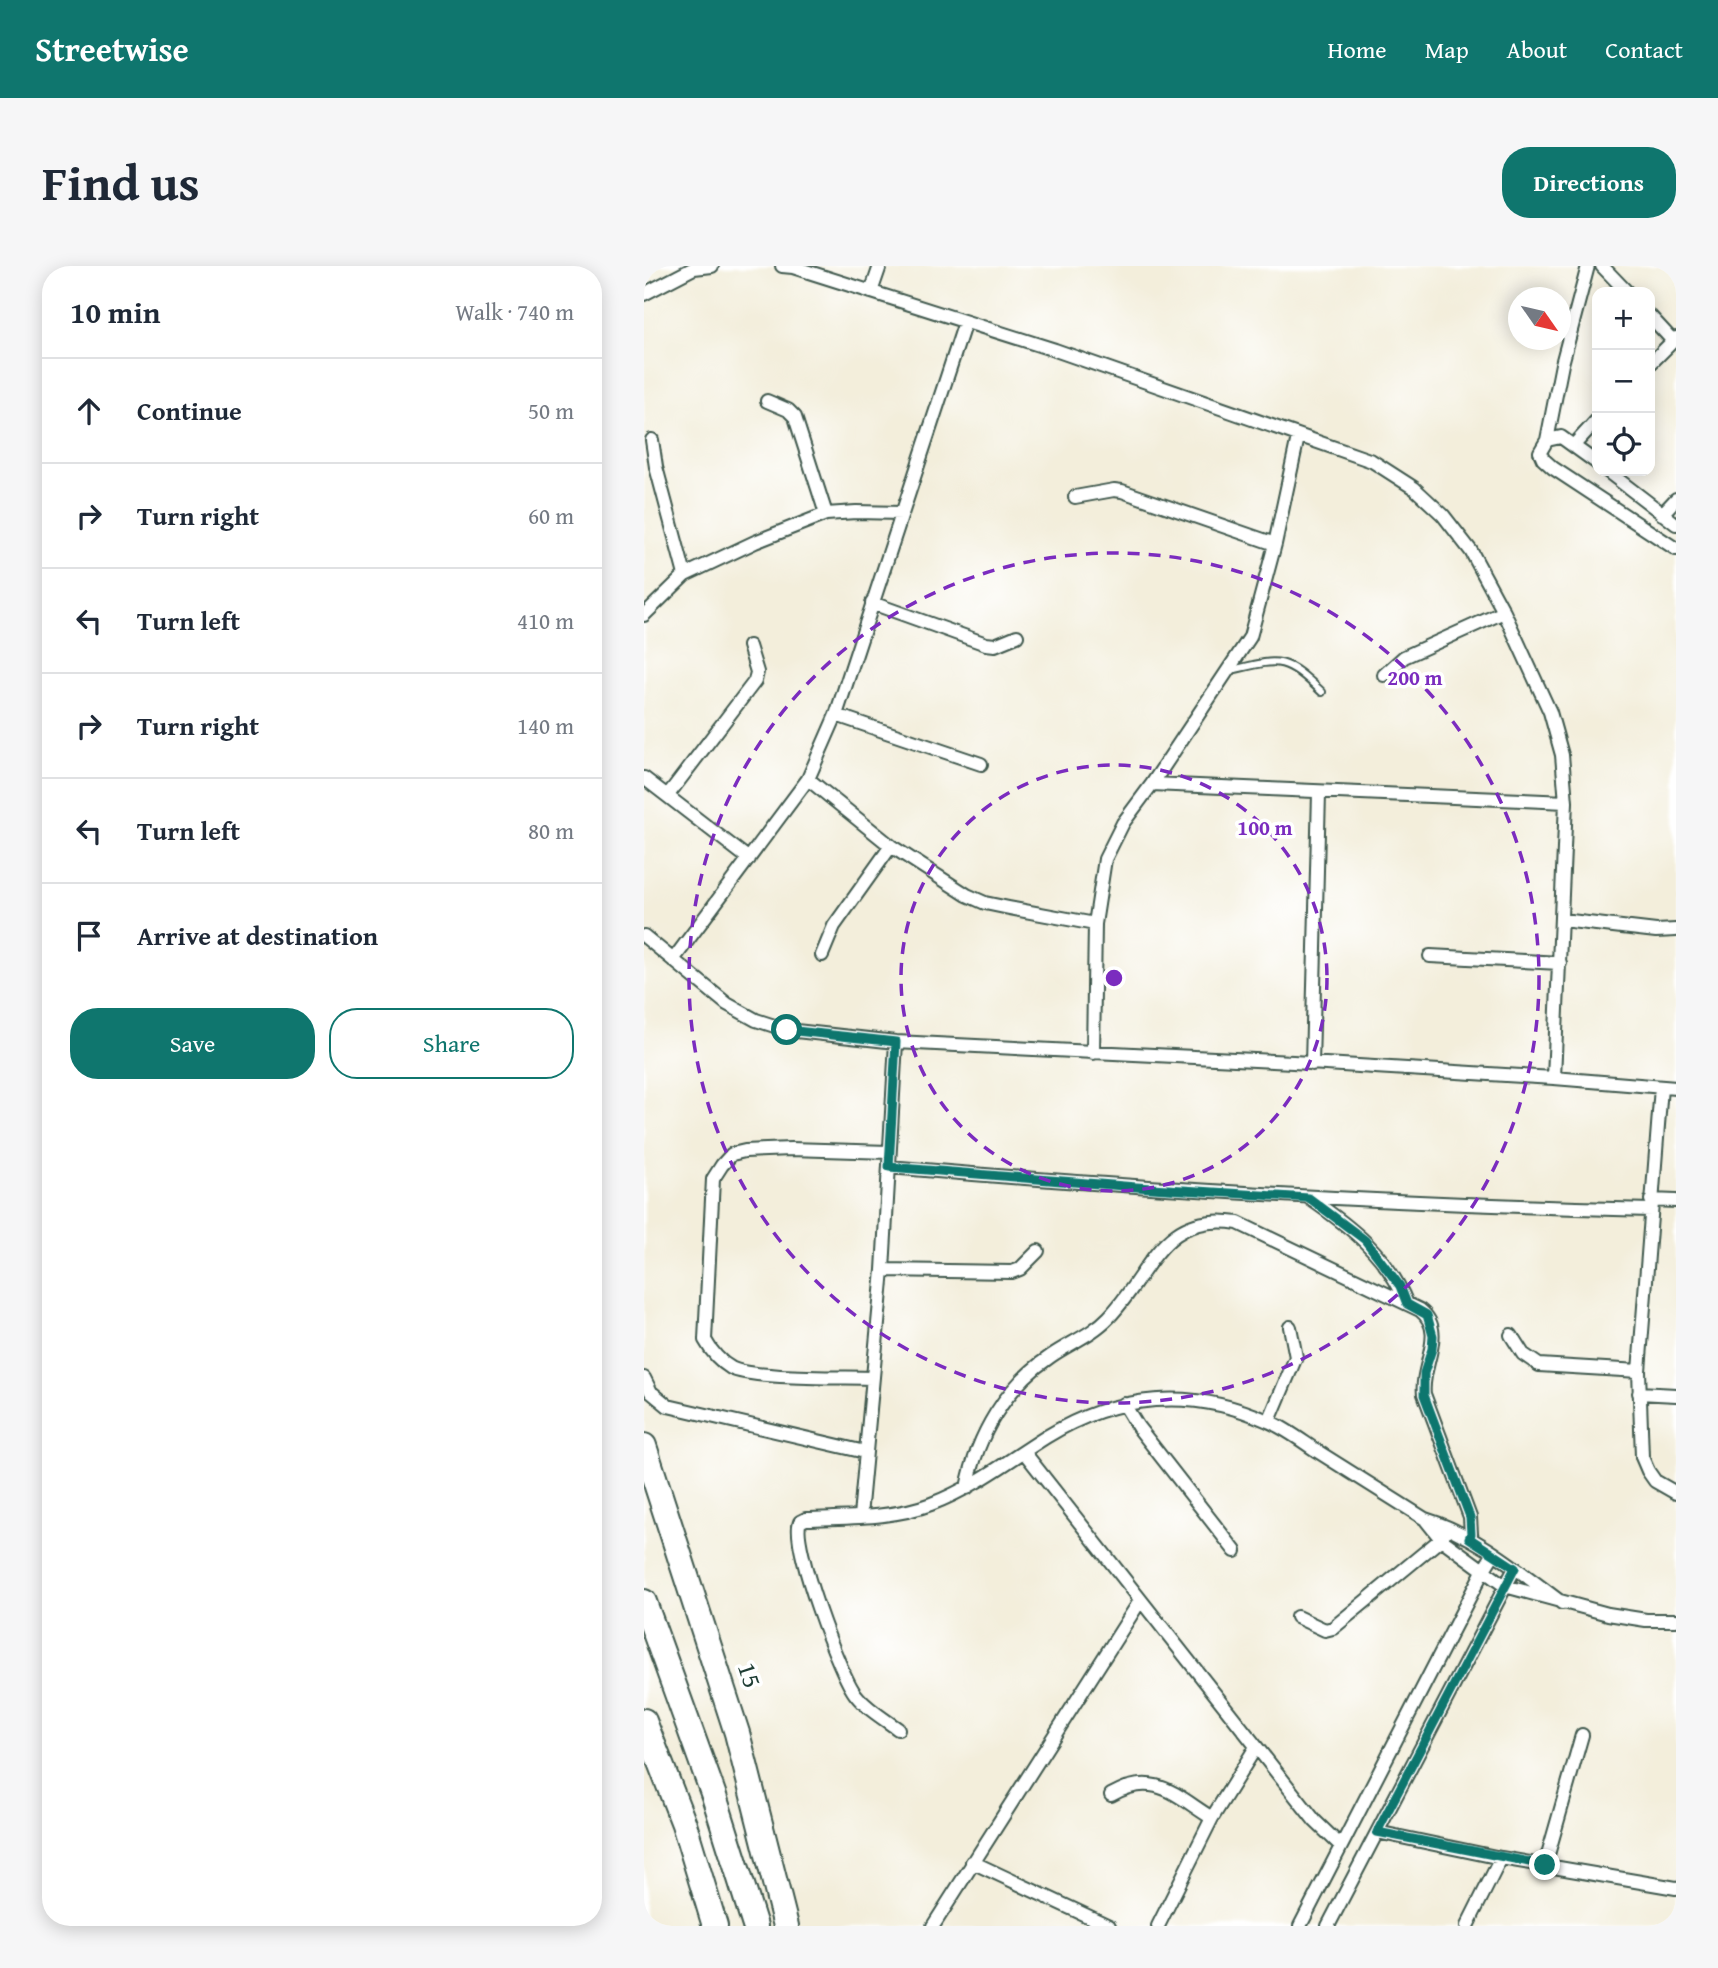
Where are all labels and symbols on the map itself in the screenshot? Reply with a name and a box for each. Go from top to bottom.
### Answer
north arrow [1508,287,1571,350]
text: 200 m [1387,662,1443,693]
text: 100 m [1237,812,1293,843]
centre of rings [1102,966,1126,990]
route start [771,1014,802,1045]
street label: 15 [728,1657,773,1693]
route end [1529,1849,1560,1880]

